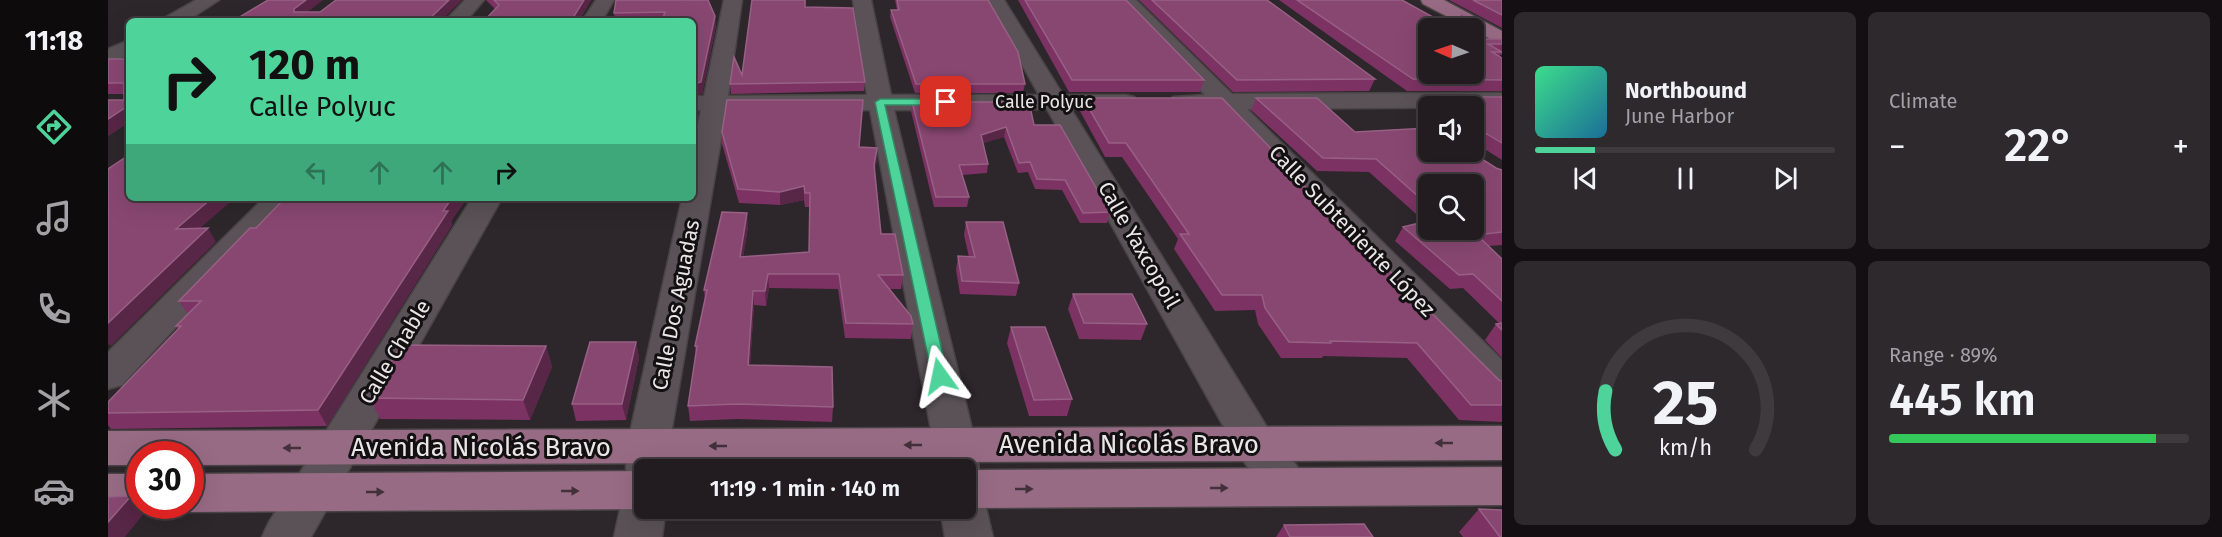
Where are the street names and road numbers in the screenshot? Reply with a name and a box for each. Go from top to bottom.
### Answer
street label: Calle Polyuc [995,91,1093,113]
street label: Calle Subteniente López [1263,140,1441,322]
street label: Calle Yaxcopoil [1092,177,1186,313]
street label: Calle Dos Aguadas [647,217,705,392]
street label: Calle Chable [354,295,436,409]
street label: Avenida Nicolás Bravo [999,429,1259,460]
street label: Avenida Nicolás Bravo [351,432,611,463]

